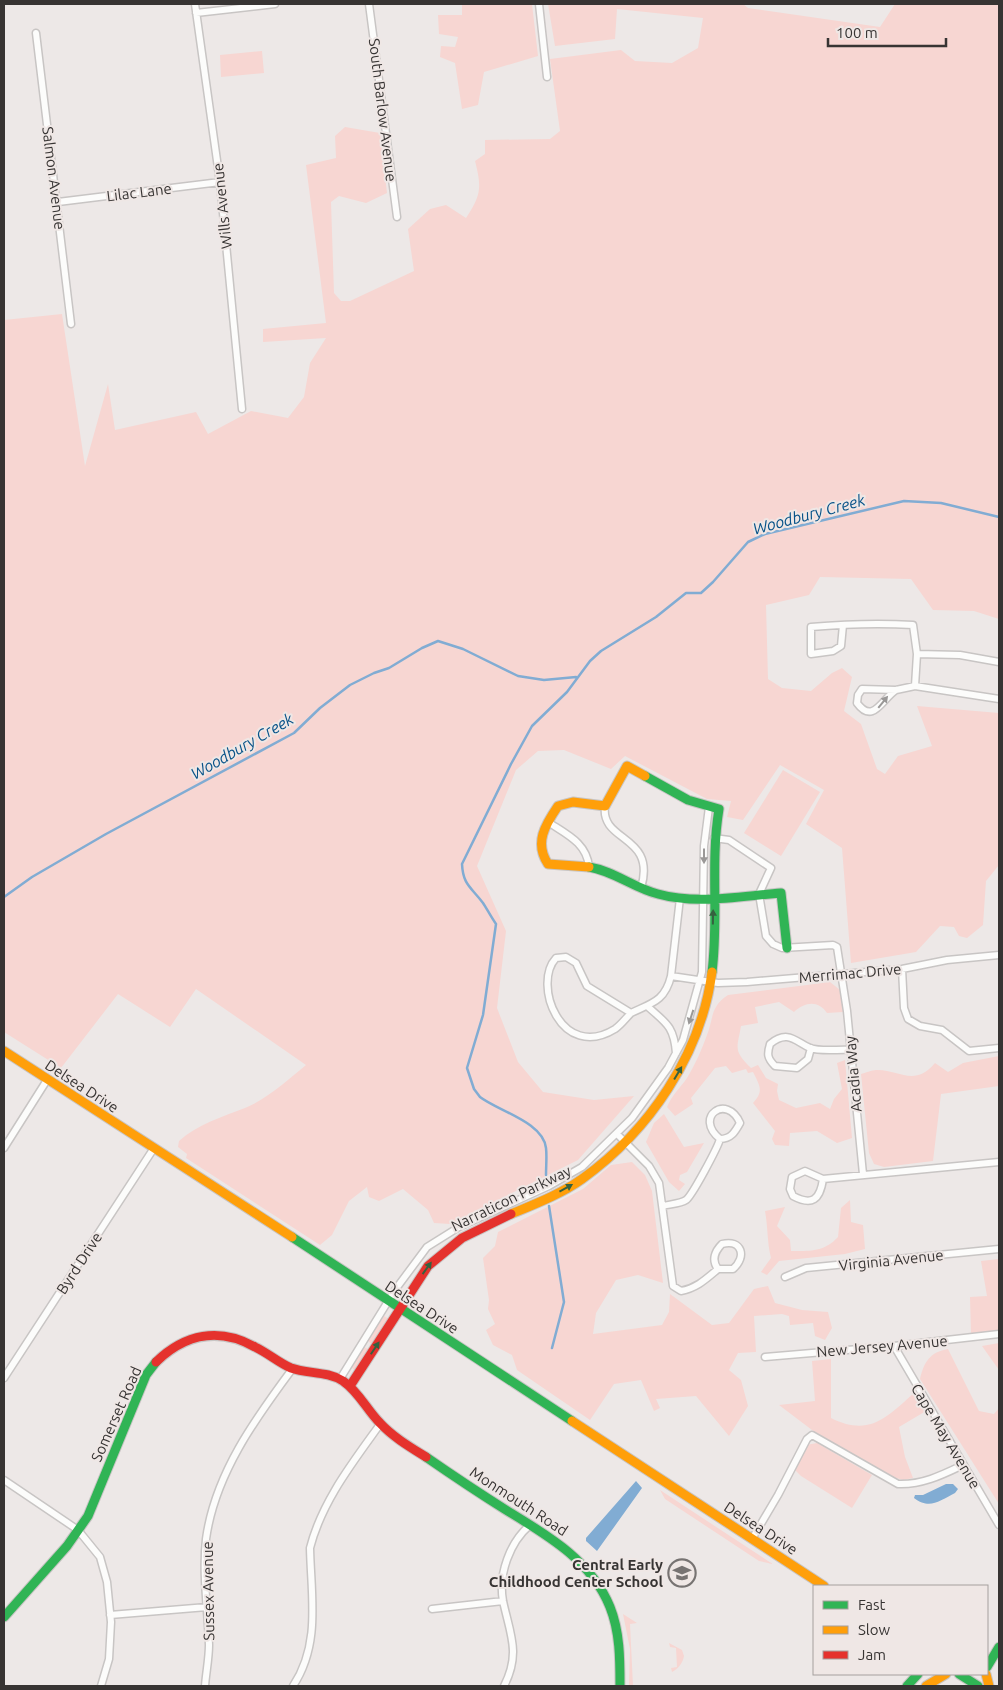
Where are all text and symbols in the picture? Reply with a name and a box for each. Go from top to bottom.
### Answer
scale bar [828,15,946,47]
text: 100 m [836,24,878,41]
street label: South Barlow Avenue [366,37,400,183]
street label: Salmon Avenue [39,125,69,231]
street label: Wills Avenue [209,162,235,250]
street label: Lilac Lane [105,180,173,204]
water label: Woodbury Creek [751,490,868,538]
one-way arrow [877,696,888,709]
water label: Woodbury Creek [188,709,297,783]
one-way arrow [700,848,708,864]
one-way arrow [710,908,718,924]
street label: Merrimac Drive [798,960,902,986]
one-way arrow [686,1009,694,1024]
street label: Acadia Way [841,1035,865,1113]
street label: Delsea Drive [42,1056,122,1116]
one-way arrow [673,1066,683,1079]
street label: Narraticon Parkway [448,1162,574,1234]
one-way arrow [560,1184,573,1193]
street label: Byrd Drive [53,1229,105,1297]
street label: Virginia Avenue [838,1246,944,1274]
one-way arrow [422,1261,432,1275]
street label: Delsea Drive [382,1277,462,1337]
street label: New Jersey Avenue [816,1332,948,1360]
one-way arrow [370,1341,380,1354]
street label: Somerset Road [87,1364,145,1464]
street label: Cape May Avenue [908,1380,984,1492]
street label: Monmouth Road [467,1463,571,1539]
street label: Delsea Drive [721,1498,801,1558]
street label: Sussex Avenue [199,1541,217,1641]
place label: Central Early Childhood Center School [489,1556,663,1590]
school or university icon: Central Early Childhood Center School [667,1558,697,1588]
legend [813,1585,988,1675]
text: Fast [858,1596,886,1613]
text: Slow [858,1621,891,1638]
text: Jam [858,1646,886,1663]

